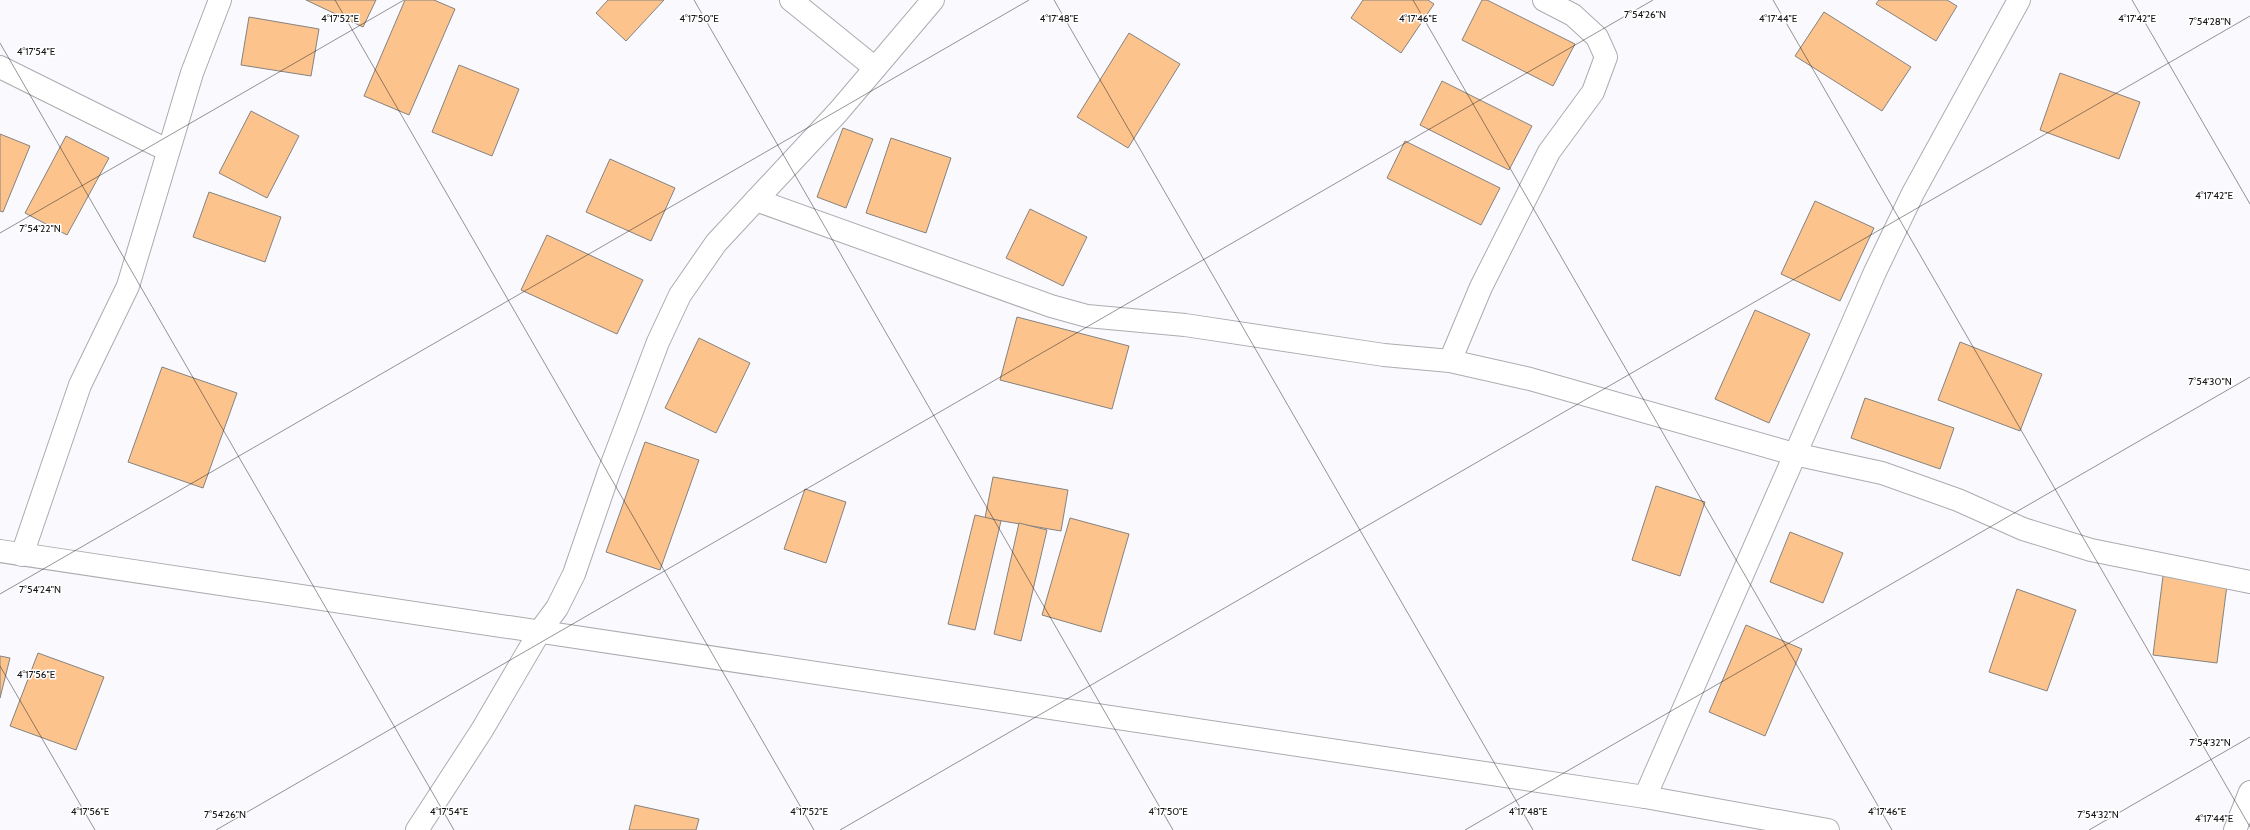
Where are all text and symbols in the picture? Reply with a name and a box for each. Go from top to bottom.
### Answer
text: 7°54'26"N [1624,8,1666,21]
text: 4°17'52"E [321,12,359,25]
text: 4°17'50"E [679,12,719,25]
text: 4°17'48"E [1039,12,1079,25]
text: 4°17'46"E [1399,12,1438,25]
text: 4°17'44"E [1759,12,1798,25]
text: 4°17'42"E [2118,12,2157,25]
text: 7°54'28"N [2189,15,2231,28]
text: 4°17'54"E [17,45,56,58]
text: 4°17'42"E [2195,189,2234,202]
text: 7°54'22"N [19,222,61,235]
text: 7°54'30"N [2188,375,2232,388]
text: 7°54'24"N [19,583,61,596]
text: 4°17'56"E [17,668,56,681]
text: 7°54'32"N [2189,736,2231,749]
text: 4°17'56"E [71,805,110,818]
text: 4°17'54"E [430,805,469,818]
text: 4°17'52"E [790,805,828,818]
text: 4°17'50"E [1148,805,1188,818]
text: 4°17'48"E [1508,805,1548,818]
text: 4°17'46"E [1868,805,1907,818]
text: 7°54'26"N [204,808,246,821]
text: 7°54'32"N [2077,808,2119,821]
text: 4°17'44"E [2195,812,2234,825]

